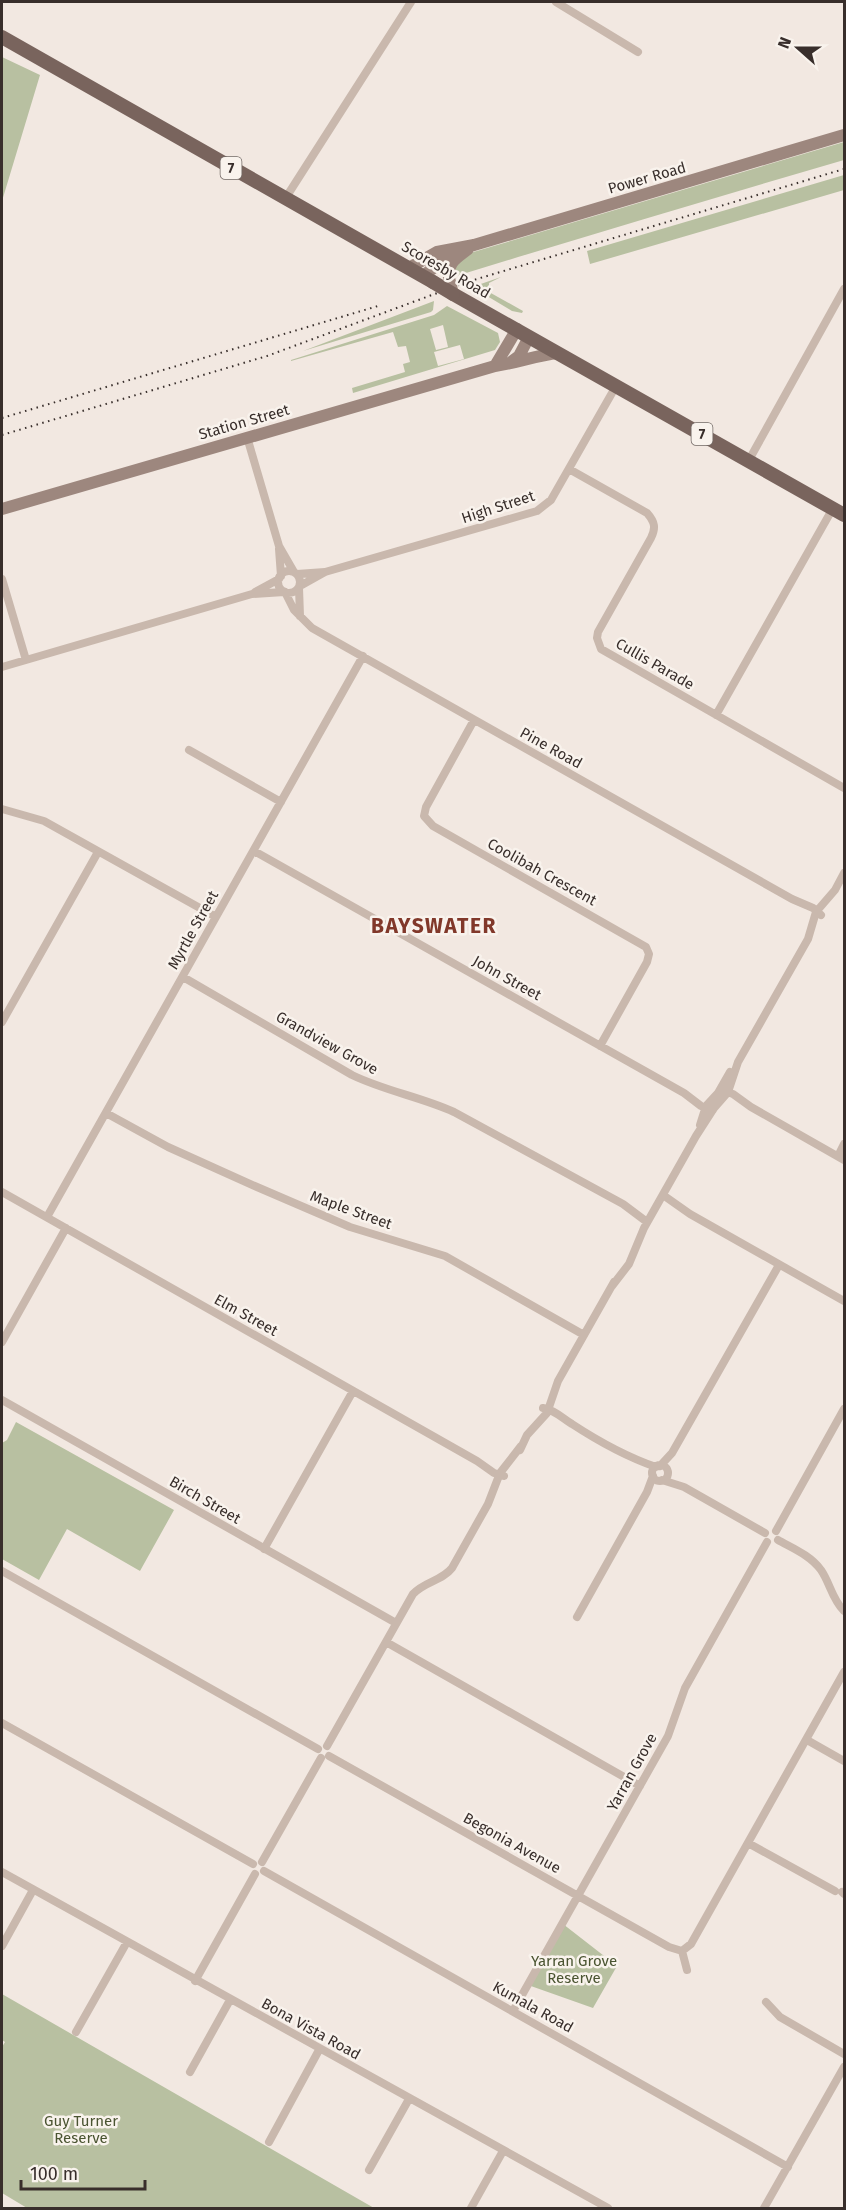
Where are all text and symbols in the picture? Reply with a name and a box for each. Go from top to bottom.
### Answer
north arrow [768,18,828,78]
text: N [774,34,795,51]
road number: 7 [220,157,242,179]
street label: Power Road [606,158,688,198]
street label: Scoresby Road [399,237,493,303]
street label: Station Street [197,400,292,444]
road number: 7 [692,423,712,445]
street label: High Street [459,487,537,527]
street label: Cullis Parade [613,634,697,694]
street label: Pine Road [517,724,585,772]
street label: Coolibah Crescent [484,835,600,910]
street label: Myrtle Street [164,887,222,973]
district label: BAYSWATER [371,913,497,939]
street label: John Street [470,952,545,1004]
street label: Grandview Grove [273,1007,381,1079]
street label: Maple Street [308,1187,395,1233]
street label: Elm Street [211,1290,281,1340]
street label: Birch Street [166,1472,244,1528]
street label: Yarran Grove [603,1730,661,1814]
street label: Begonia Avenue [460,1809,564,1877]
park label: Yarran Grove Reserve [531,1952,617,1987]
street label: Kumala Road [490,1977,576,2037]
street label: Bona Vista Road [258,1994,364,2064]
park label: Guy Turner Reserve [44,2112,118,2147]
scale bar [21,2153,146,2191]
text: 100 m [30,2163,78,2185]

